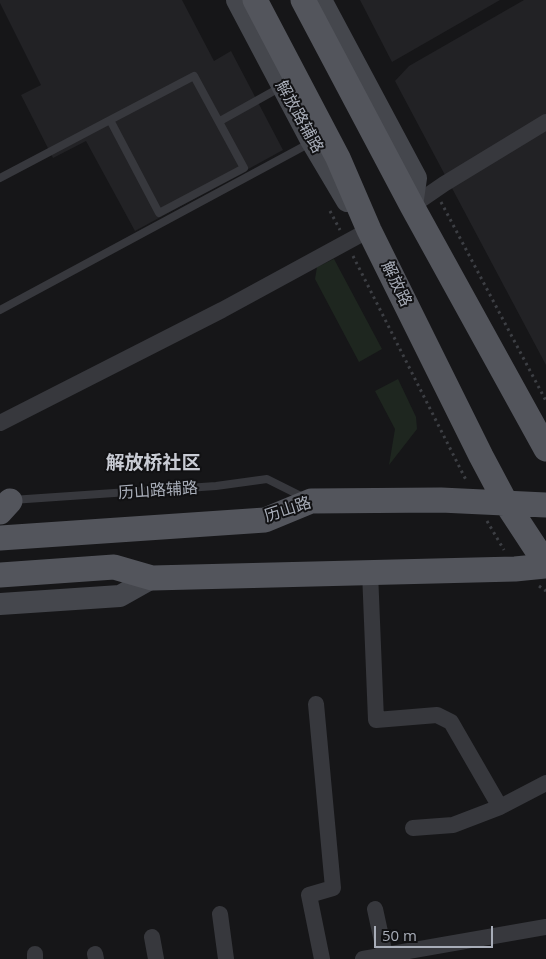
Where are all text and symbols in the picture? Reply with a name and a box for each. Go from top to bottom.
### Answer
street label: 解放路辅路 [271,77,327,157]
street label: 解放路 [377,258,415,310]
district label: 解放桥社区 [106,453,200,475]
street label: 历山路辅路 [117,479,199,503]
street label: 历山路 [262,493,314,527]
scale bar [376,916,495,948]
text: 50 m [382,925,417,945]

